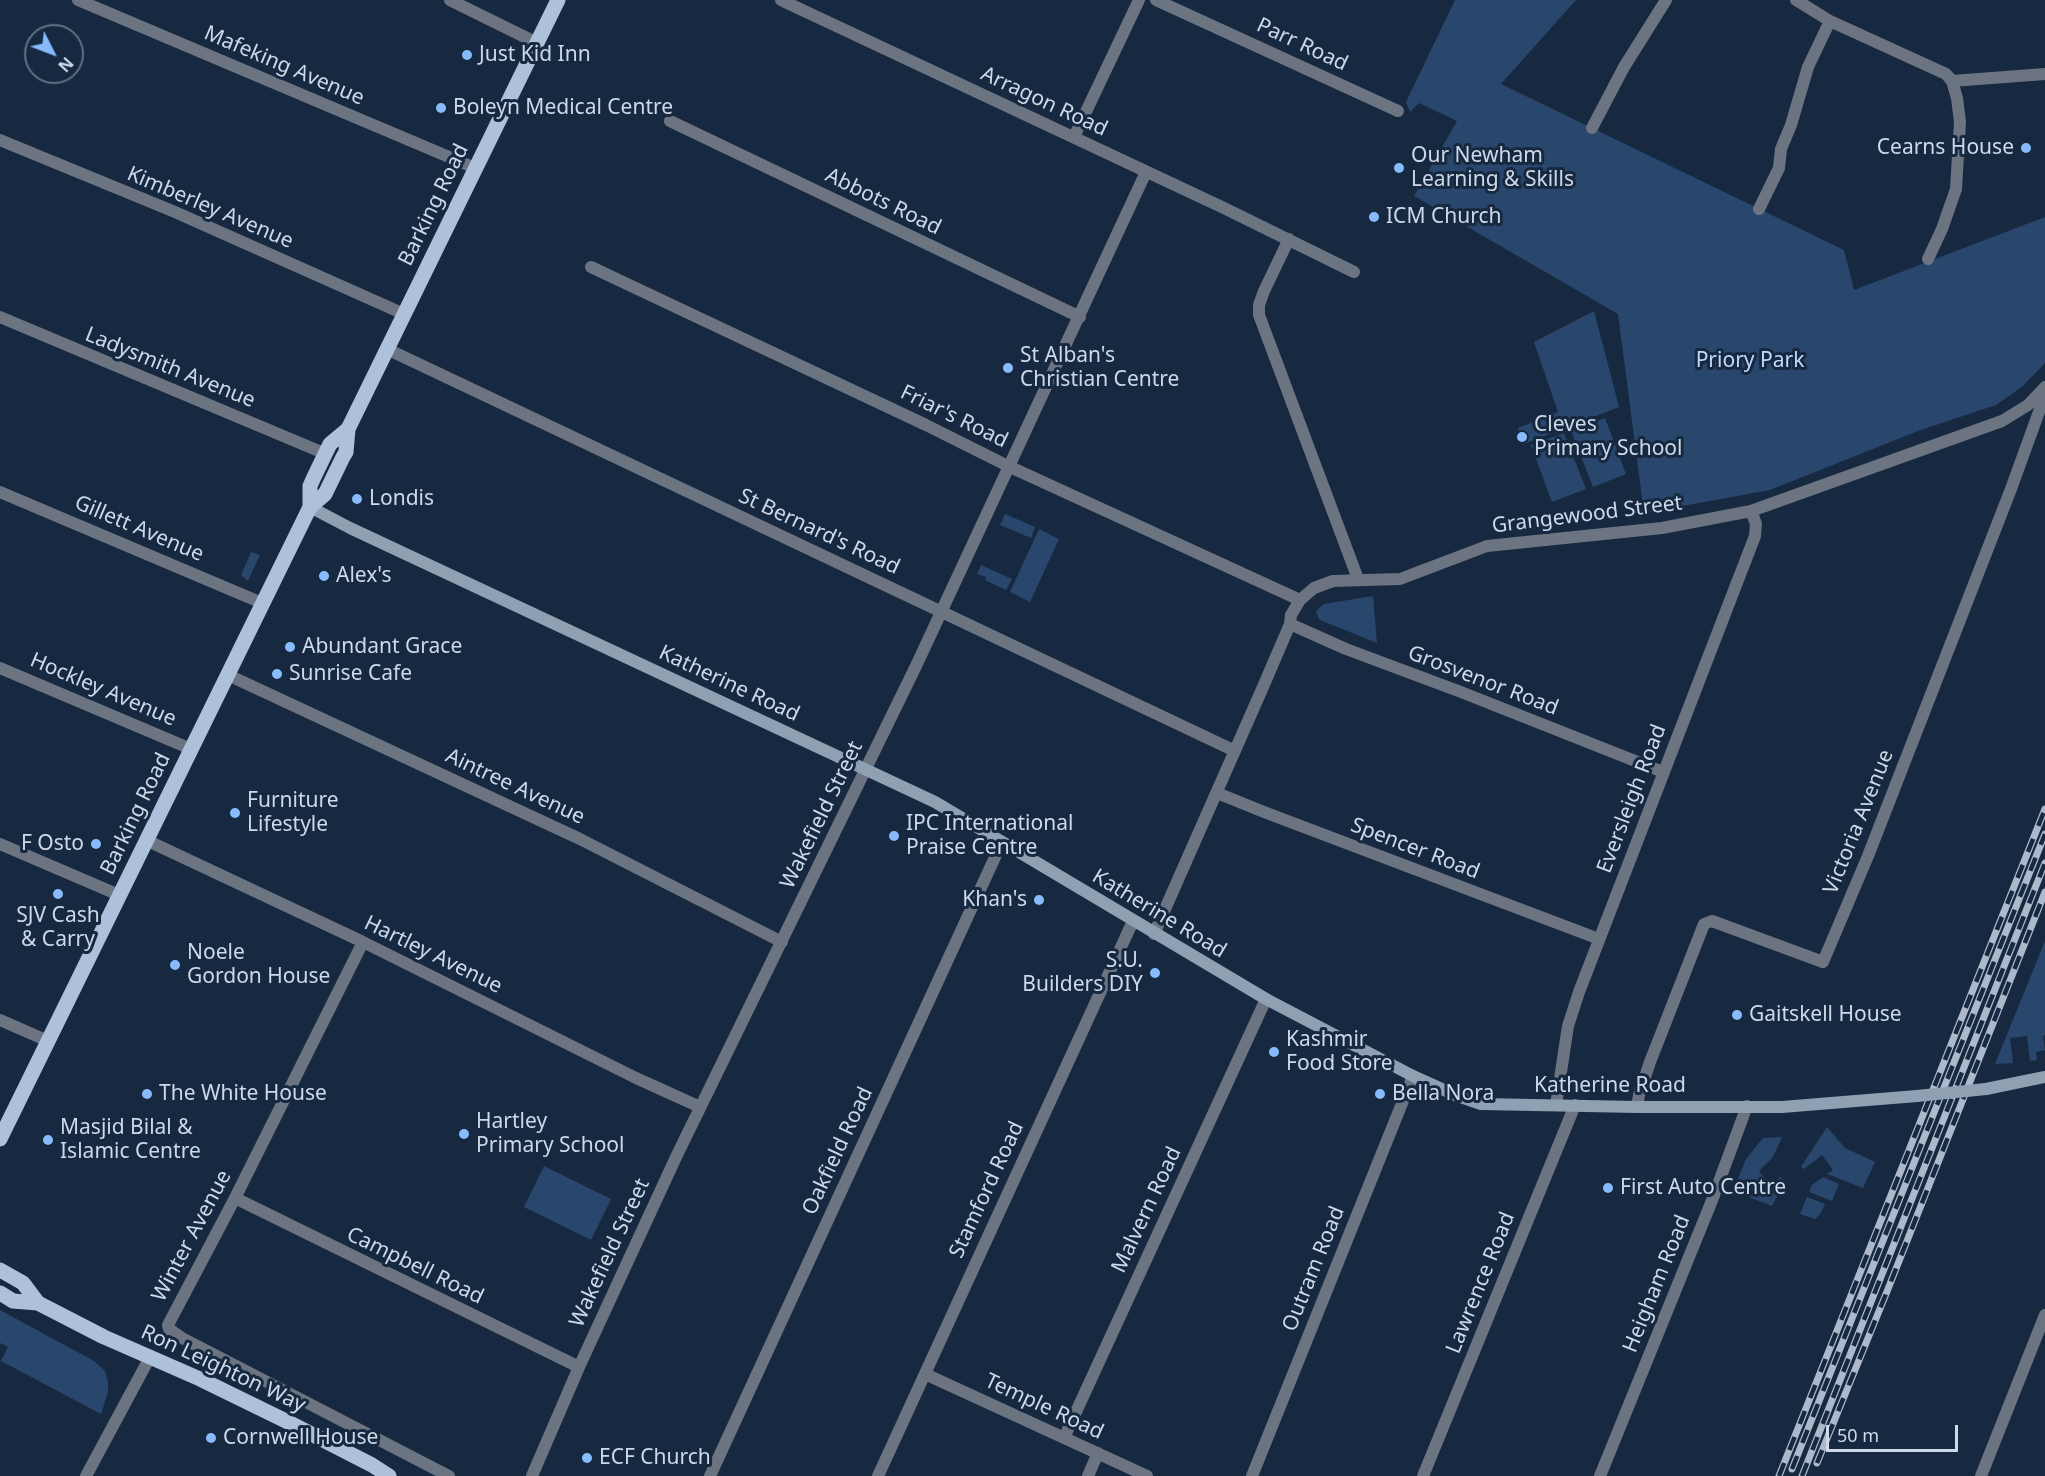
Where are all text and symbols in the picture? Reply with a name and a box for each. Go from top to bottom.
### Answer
street label: Parr Road [1252,13,1352,77]
street label: Mafeking Avenue [200,21,368,111]
north arrow [24,24,84,84]
place label: Just Kid Inn [479,42,591,68]
marker: Just Kid Inn [460,48,474,62]
text: N [53,53,78,77]
street label: Arragon Road [977,62,1111,142]
place label: Boleyn Medical Centre [453,95,673,121]
marker: Boleyn Medical Centre [434,101,448,115]
place label: Cearns House [1877,135,2014,161]
street label: Barking Road [394,140,474,270]
marker: Cearns House [2019,141,2033,155]
place label: Our Newham Learning & Skills [1411,143,1574,193]
marker: Our Newham Learning & Skills [1392,161,1406,175]
street label: Kimberley Avenue [123,162,297,254]
street label: Abbots Road [821,163,945,241]
place label: ICM Church [1386,204,1501,230]
marker: ICM Church [1367,210,1381,224]
street label: Ladysmith Avenue [81,322,259,414]
place label: St Alban's Christian Centre [1020,343,1179,393]
park label: Priory Park [1696,348,1804,374]
marker: St Alban's Christian Centre [1001,361,1015,375]
street label: Friar's Road [896,380,1012,454]
place label: Cleves Primary School [1534,412,1682,462]
marker: Cleves Primary School [1515,430,1529,444]
street label: St Bernard's Road [734,484,904,580]
place label: Londis [369,486,434,512]
street label: Gillett Avenue [71,490,207,568]
street label: Grangewood Street [1490,491,1684,539]
marker: Londis [350,492,364,506]
place label: Alex's [336,563,392,589]
marker: Alex's [317,569,331,583]
place label: Abundant Grace [302,634,462,660]
marker: Abundant Grace [283,640,297,654]
street label: Katherine Road [655,640,803,728]
street label: Grosvenor Road [1404,641,1562,721]
street label: Hockley Avenue [26,648,180,732]
place label: Sunrise Cafe [289,661,412,687]
marker: Sunrise Cafe [270,667,284,681]
street label: Eversleigh Road [1592,721,1672,877]
street label: Wakefield Street [775,737,869,893]
street label: Aintree Avenue [441,744,589,830]
street label: Victoria Avenue [1819,746,1899,898]
street label: Barking Road [96,749,176,879]
place label: Furniture Lifestyle [247,788,339,838]
marker: Furniture Lifestyle [228,806,242,820]
place label: IPC International Praise Centre [906,811,1073,861]
street label: Spencer Road [1347,813,1483,885]
marker: IPC International Praise Centre [887,829,901,843]
place label: F Osto [21,831,84,857]
marker: F Osto [89,837,103,851]
street label: Katherine Road [1087,864,1231,964]
marker: SJV Cash & Carry [51,887,65,901]
place label: Khan's [962,887,1027,913]
marker: Khan's [1032,893,1046,907]
place label: SJV Cash & Carry [16,903,100,953]
street label: Hartley Avenue [360,911,506,999]
place label: Noele Gordon House [187,940,330,990]
place label: S.U. Builders DIY [1022,948,1143,998]
marker: Noele Gordon House [168,958,182,972]
marker: S.U. Builders DIY [1148,966,1162,980]
place label: Gaitskell House [1749,1002,1902,1028]
marker: Gaitskell House [1730,1008,1744,1022]
place label: Kashmir Food Store [1286,1027,1393,1077]
marker: Kashmir Food Store [1267,1045,1281,1059]
street label: Katherine Road [1534,1073,1686,1099]
place label: The White House [159,1081,327,1107]
place label: Bella Nora [1392,1081,1494,1107]
street label: Oakfield Road [797,1083,879,1219]
marker: The White House [140,1087,154,1101]
marker: Bella Nora [1373,1087,1387,1101]
place label: Hartley Primary School [476,1109,624,1159]
place label: Masjid Bilal & Islamic Centre [60,1115,201,1165]
street label: Stamford Road [944,1118,1030,1262]
marker: Hartley Primary School [457,1127,471,1141]
marker: Masjid Bilal & Islamic Centre [41,1133,55,1147]
street label: Malvern Road [1107,1143,1187,1277]
street label: Winter Avenue [147,1166,237,1306]
street label: Wakefield Street [565,1175,655,1331]
place label: First Auto Centre [1620,1175,1786,1201]
marker: First Auto Centre [1601,1181,1615,1195]
street label: Outram Road [1277,1203,1351,1335]
street label: Lawrence Road [1441,1209,1521,1357]
street label: Heigham Road [1618,1212,1696,1356]
street label: Campbell Road [342,1222,488,1310]
street label: Ron Leighton Way [137,1320,309,1418]
street label: Temple Road [981,1369,1107,1445]
scale bar [1829,1413,1961,1451]
text: 50 m [1837,1423,1879,1447]
place label: Cornwell House [223,1425,378,1451]
marker: Cornwell House [204,1431,218,1445]
place label: ECF Church [599,1445,711,1471]
marker: ECF Church [580,1451,594,1465]

